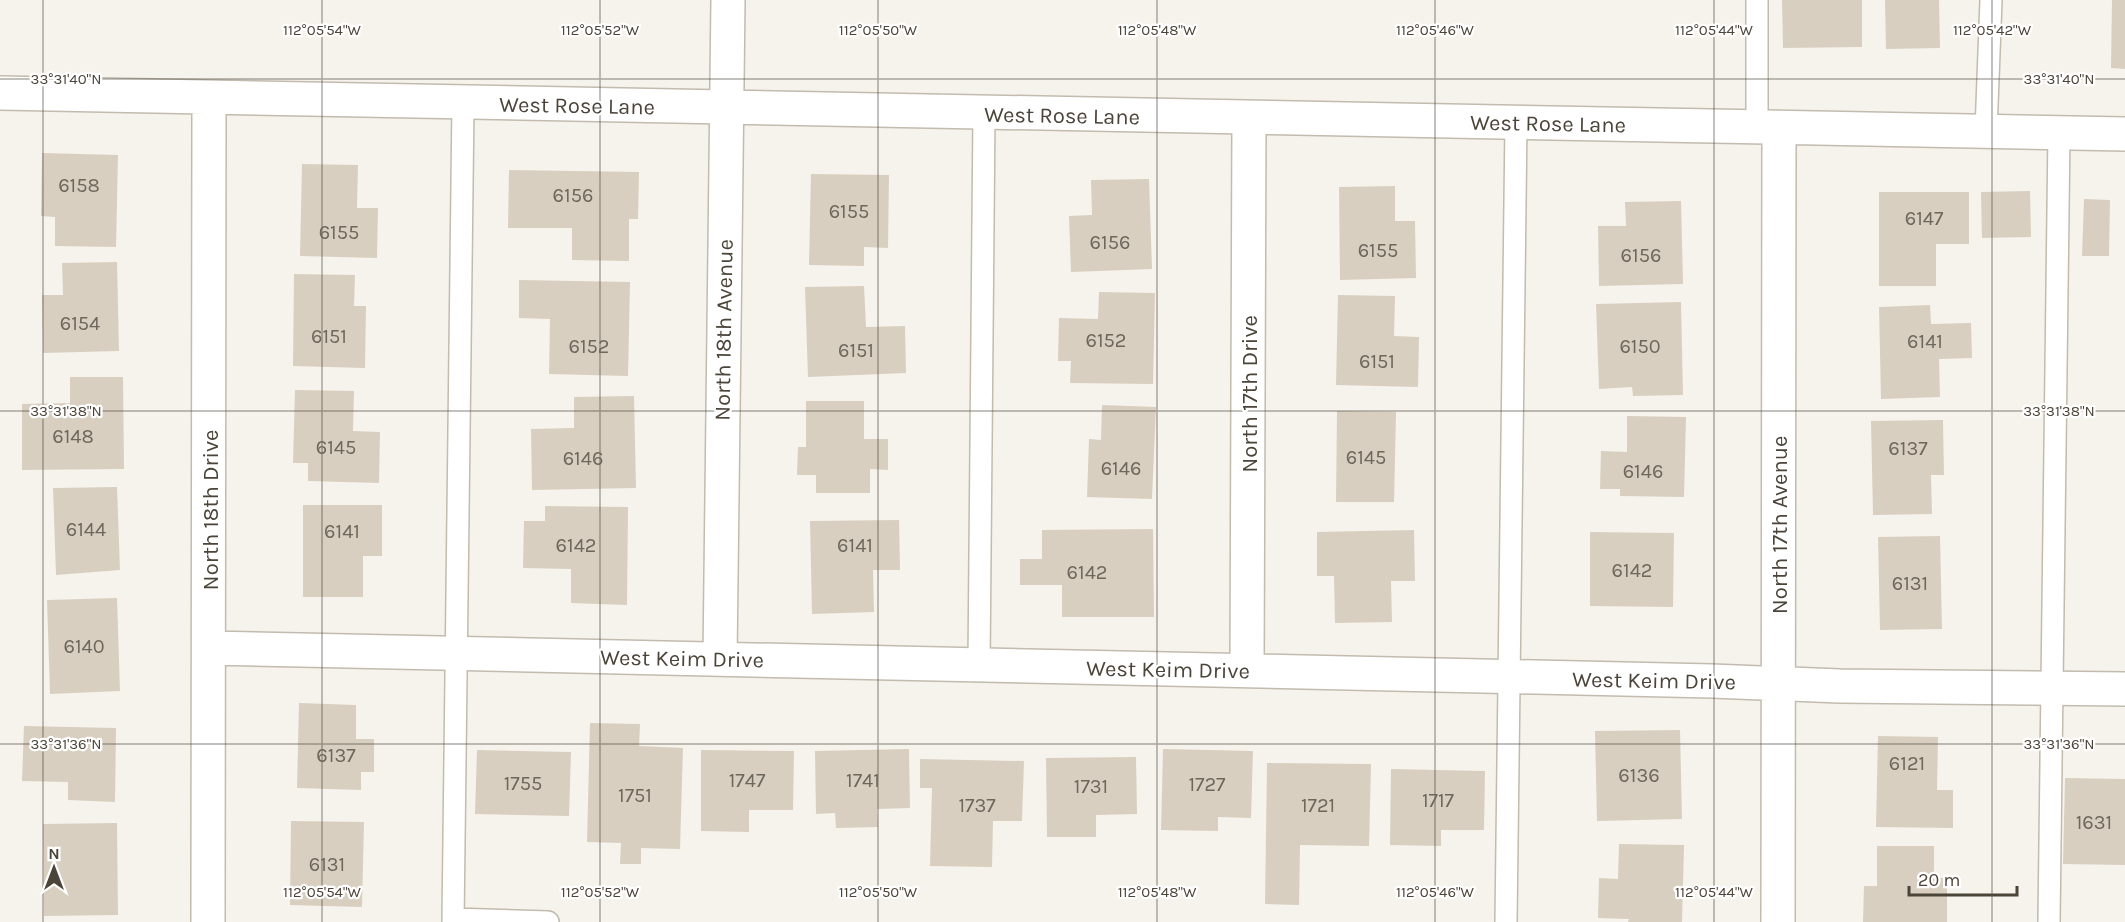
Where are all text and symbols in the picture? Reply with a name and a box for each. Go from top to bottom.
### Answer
text: 112°05'54"W [283,21,362,39]
text: 112°05'52"W [561,21,640,39]
text: 112°05'50"W [839,21,918,39]
text: 112°05'48"W [1118,21,1197,39]
text: 112°05'46"W [1396,21,1475,39]
text: 112°05'44"W [1675,21,1754,39]
text: 112°05'42"W [1953,21,2032,39]
text: 33°31'40"N [31,70,101,88]
text: 33°31'40"N [2024,70,2094,88]
street label: West Rose Lane [499,92,655,120]
street label: West Rose Lane [984,102,1140,130]
street label: West Rose Lane [1470,110,1626,138]
house number: 6158 [58,174,100,197]
house number: 6156 [553,184,593,207]
house number: 6155 [829,200,869,223]
house number: 6147 [1905,207,1944,230]
house number: 6155 [319,221,359,244]
house number: 6156 [1090,231,1130,254]
street label: North 18th Avenue [709,239,739,421]
house number: 6155 [1358,239,1398,262]
house number: 6156 [1621,244,1661,267]
house number: 6154 [60,312,100,335]
street label: North 17th Drive [1237,315,1263,473]
house number: 6151 [311,325,347,348]
house number: 6152 [1086,329,1126,352]
house number: 6141 [1907,330,1943,353]
house number: 6152 [569,335,609,358]
house number: 6150 [1619,335,1661,358]
house number: 6151 [838,339,874,362]
house number: 6151 [1359,350,1395,373]
text: 33°31'38"N [30,402,102,420]
text: 33°31'38"N [2023,402,2095,420]
house number: 6148 [52,425,94,448]
street label: North 18th Drive [198,430,224,590]
house number: 6145 [316,436,356,459]
street label: North 17th Avenue [1767,436,1793,614]
house number: 6137 [1888,437,1928,460]
house number: 6145 [1346,446,1386,469]
house number: 6146 [563,447,603,470]
house number: 6146 [1101,457,1141,480]
house number: 6146 [1623,460,1663,483]
house number: 6144 [66,518,106,541]
house number: 6141 [324,520,360,543]
house number: 6142 [556,534,596,557]
house number: 6141 [837,534,873,557]
house number: 6142 [1612,559,1652,582]
house number: 6142 [1067,561,1107,584]
house number: 6131 [1892,572,1928,595]
house number: 6140 [63,635,105,658]
street label: West Keim Drive [600,645,764,673]
street label: West Keim Drive [1086,656,1250,684]
street label: West Keim Drive [1572,667,1736,695]
text: 33°31'36"N [31,735,101,753]
text: 33°31'36"N [2024,735,2094,753]
house number: 6137 [316,744,356,767]
house number: 6121 [1889,752,1925,775]
house number: 6136 [1618,764,1660,787]
house number: 1747 [729,769,766,792]
house number: 1741 [846,769,880,792]
house number: 1755 [504,772,542,795]
house number: 1727 [1189,773,1226,796]
house number: 1731 [1074,775,1108,798]
house number: 1751 [618,784,652,807]
house number: 1717 [1422,789,1455,812]
house number: 1737 [958,794,996,817]
house number: 1721 [1301,794,1335,817]
house number: 1631 [2076,811,2112,834]
north arrow [24,838,84,898]
text: N [48,844,60,863]
house number: 6131 [309,853,345,876]
scale bar [1909,859,2017,897]
text: 20 m [1918,869,1960,891]
text: 112°05'54"W [283,883,362,901]
text: 112°05'52"W [561,883,640,901]
text: 112°05'50"W [839,883,918,901]
text: 112°05'48"W [1118,883,1197,901]
text: 112°05'46"W [1396,883,1475,901]
text: 112°05'44"W [1675,883,1754,901]

